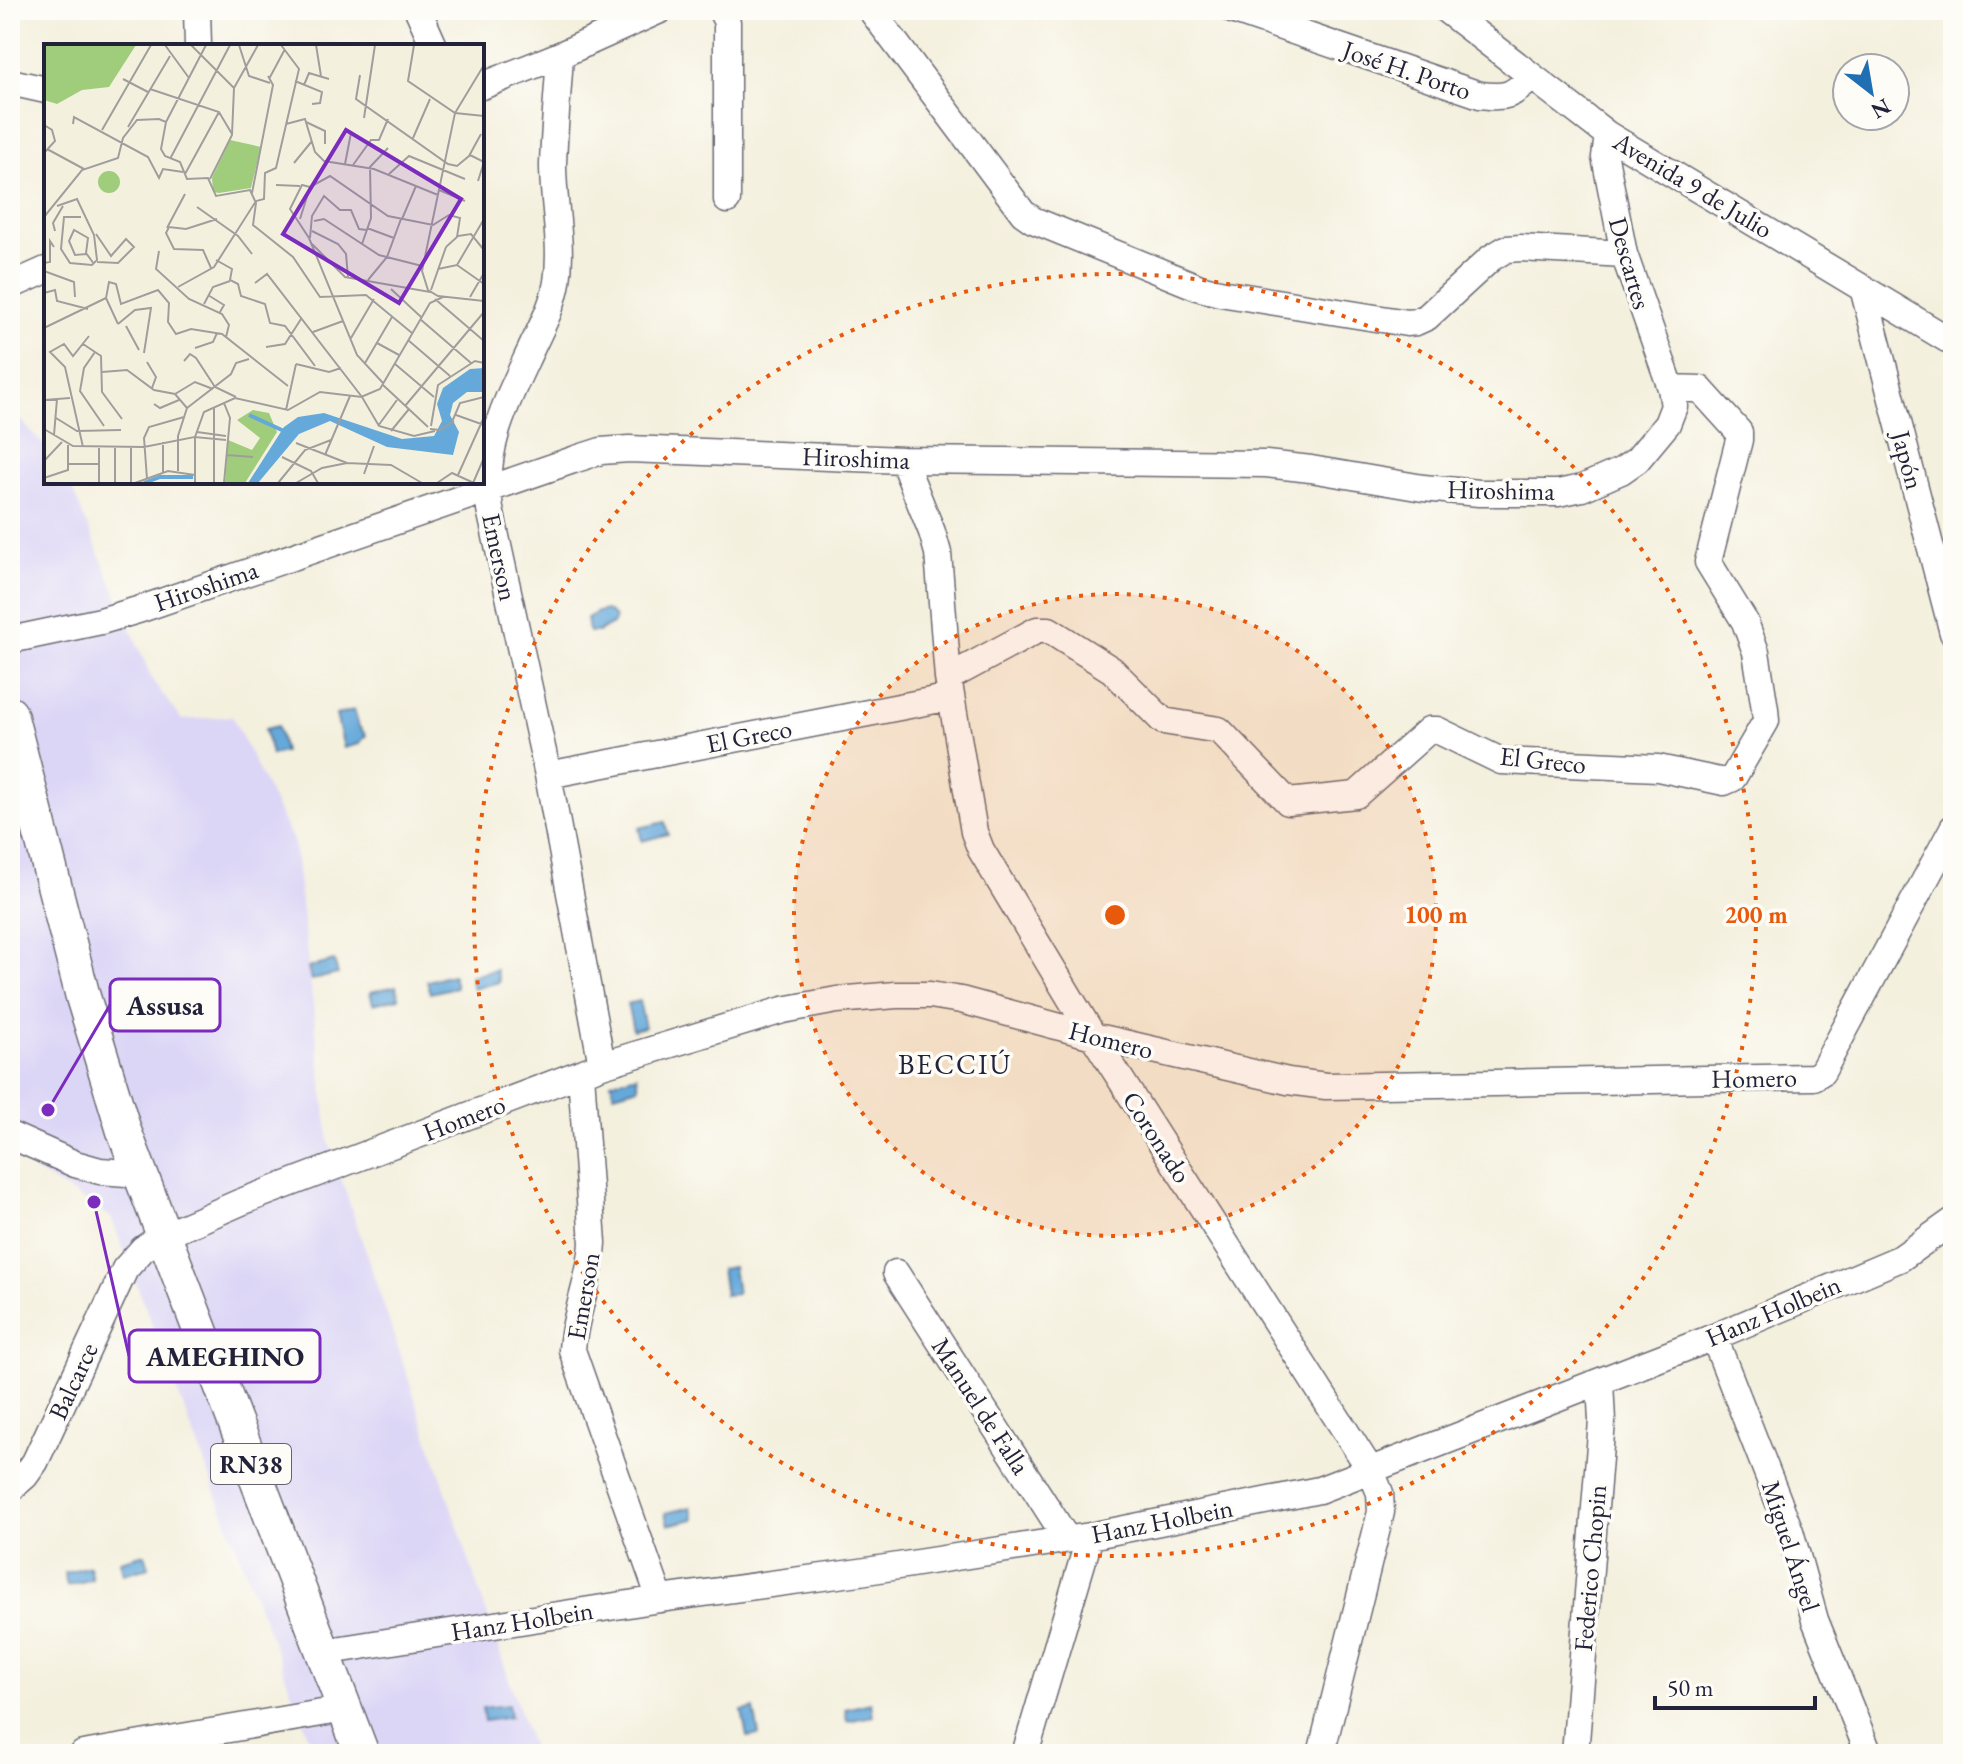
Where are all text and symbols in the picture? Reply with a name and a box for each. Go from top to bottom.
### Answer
street label: José H. Porto [1337,32,1476,108]
inset map [44,44,484,484]
north arrow [1831,52,1911,132]
text: N [1866,92,1896,126]
street label: Avenida 9 de Julio [1606,124,1779,246]
street label: Descartes [1601,213,1659,313]
street label: Japón [1883,425,1932,493]
street label: Hiroshima [802,439,911,477]
street label: Hiroshima [1447,472,1556,508]
street label: Emerson [474,510,526,604]
street label: Hiroshima [150,552,263,620]
street label: El Greco [703,711,795,761]
street label: El Greco [1498,739,1588,781]
text: 100 m [1404,899,1468,930]
text: 200 m [1724,899,1788,930]
centre of rings [1101,901,1129,929]
callout: Assusa [110,979,220,1031]
text: Assusa [125,987,205,1023]
street label: Homero [1065,1013,1157,1067]
district label: BECCIÚ [898,1046,1012,1082]
street label: Homero [1711,1060,1797,1096]
street label: Coronado [1115,1085,1199,1189]
street label: Homero [418,1087,510,1149]
street label: Emerson [559,1249,607,1343]
street label: Hanz Holbein [1700,1267,1846,1355]
callout: AMEGHINO [129,1330,320,1382]
street label: Manuel de Falla [924,1331,1038,1481]
street label: Balcarce [40,1337,106,1425]
text: AMEGHINO [145,1338,304,1374]
road number: RN38 [211,1444,291,1484]
street label: Miguel Ángel [1754,1476,1828,1616]
street label: Federico Chopin [1566,1483,1614,1653]
street label: Hanz Holbein [1088,1491,1236,1551]
street label: Hanz Holbein [448,1593,596,1649]
scale bar [1655,1660,1815,1710]
text: 50 m [1667,1672,1714,1703]

